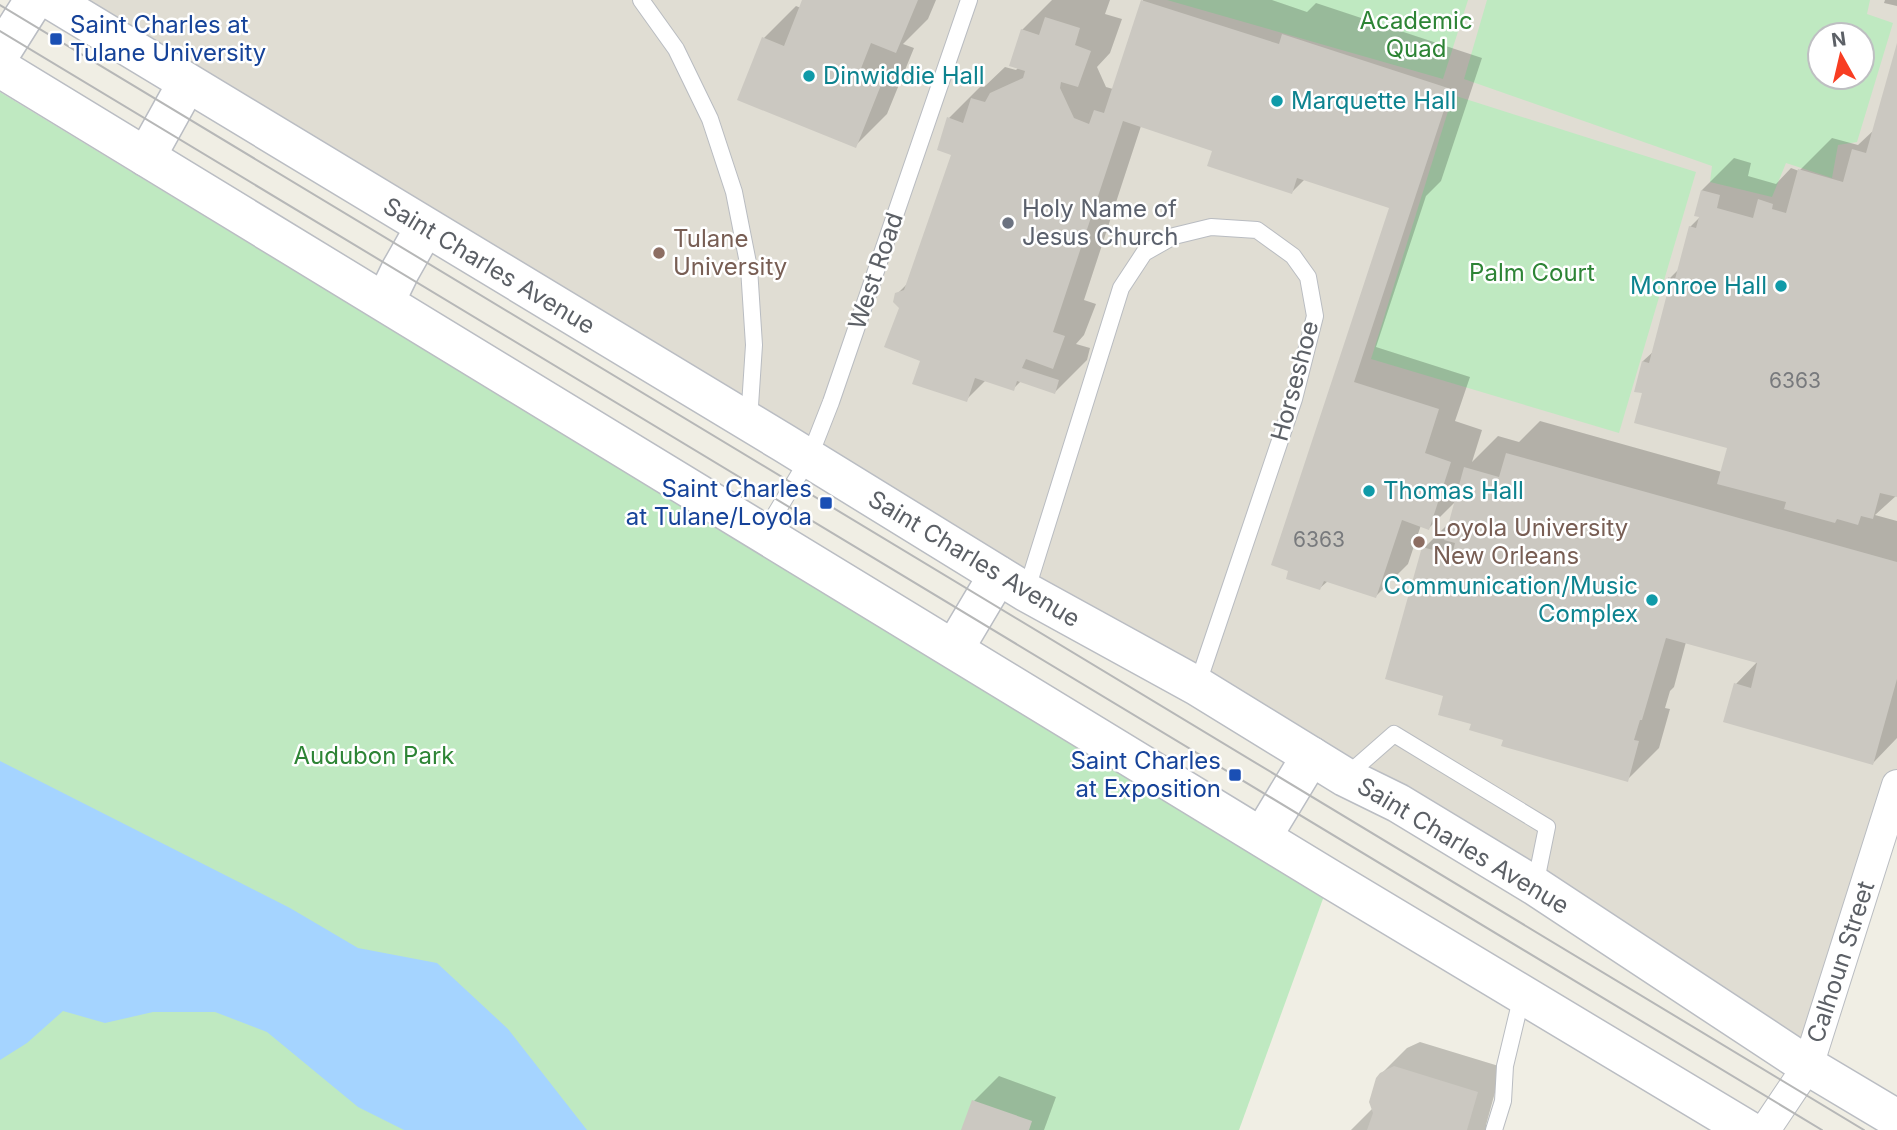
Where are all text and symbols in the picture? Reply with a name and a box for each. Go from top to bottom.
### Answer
park label: Academic Quad [1359,6,1473,63]
place label: Saint Charles at Tulane University [70,10,266,67]
north arrow [1806,21,1876,91]
text: N [1830,27,1847,52]
marker: Saint Charles at Tulane University [48,31,64,47]
place label: Dinwiddie Hall [823,61,985,90]
marker: Dinwiddie Hall [801,68,817,84]
place label: Marquette Hall [1291,86,1456,115]
marker: Marquette Hall [1269,93,1285,109]
street label: Saint Charles Avenue [378,191,600,340]
place label: Holy Name of Jesus Church [1022,194,1178,251]
street label: West Road [842,209,909,333]
marker: Holy Name of Jesus Church [1000,215,1016,231]
place label: Tulane University [673,224,787,281]
marker: Tulane University [651,245,667,261]
park label: Palm Court [1469,258,1595,287]
place label: Monroe Hall [1630,271,1767,300]
marker: Monroe Hall [1773,278,1789,294]
street label: Horseshoe [1265,318,1324,444]
house number: 6363 [1769,368,1821,393]
place label: Saint Charles at Tulane/Loyola [626,474,812,531]
place label: Thomas Hall [1383,476,1524,505]
marker: Thomas Hall [1361,483,1377,499]
street label: Saint Charles Avenue [863,484,1085,633]
marker: Saint Charles at Tulane/Loyola [818,495,834,511]
place label: Loyola University New Orleans [1433,513,1628,570]
house number: 6363 [1293,527,1345,552]
marker: Loyola University New Orleans [1411,534,1427,550]
place label: Communication/Music Complex [1383,571,1638,628]
marker: Communication/Music Complex [1644,592,1660,608]
park label: Audubon Park [293,741,455,770]
place label: Saint Charles at Exposition [1070,746,1221,803]
marker: Saint Charles at Exposition [1227,767,1243,783]
street label: Saint Charles Avenue [1352,771,1574,920]
street label: Calhoun Street [1801,877,1880,1046]

